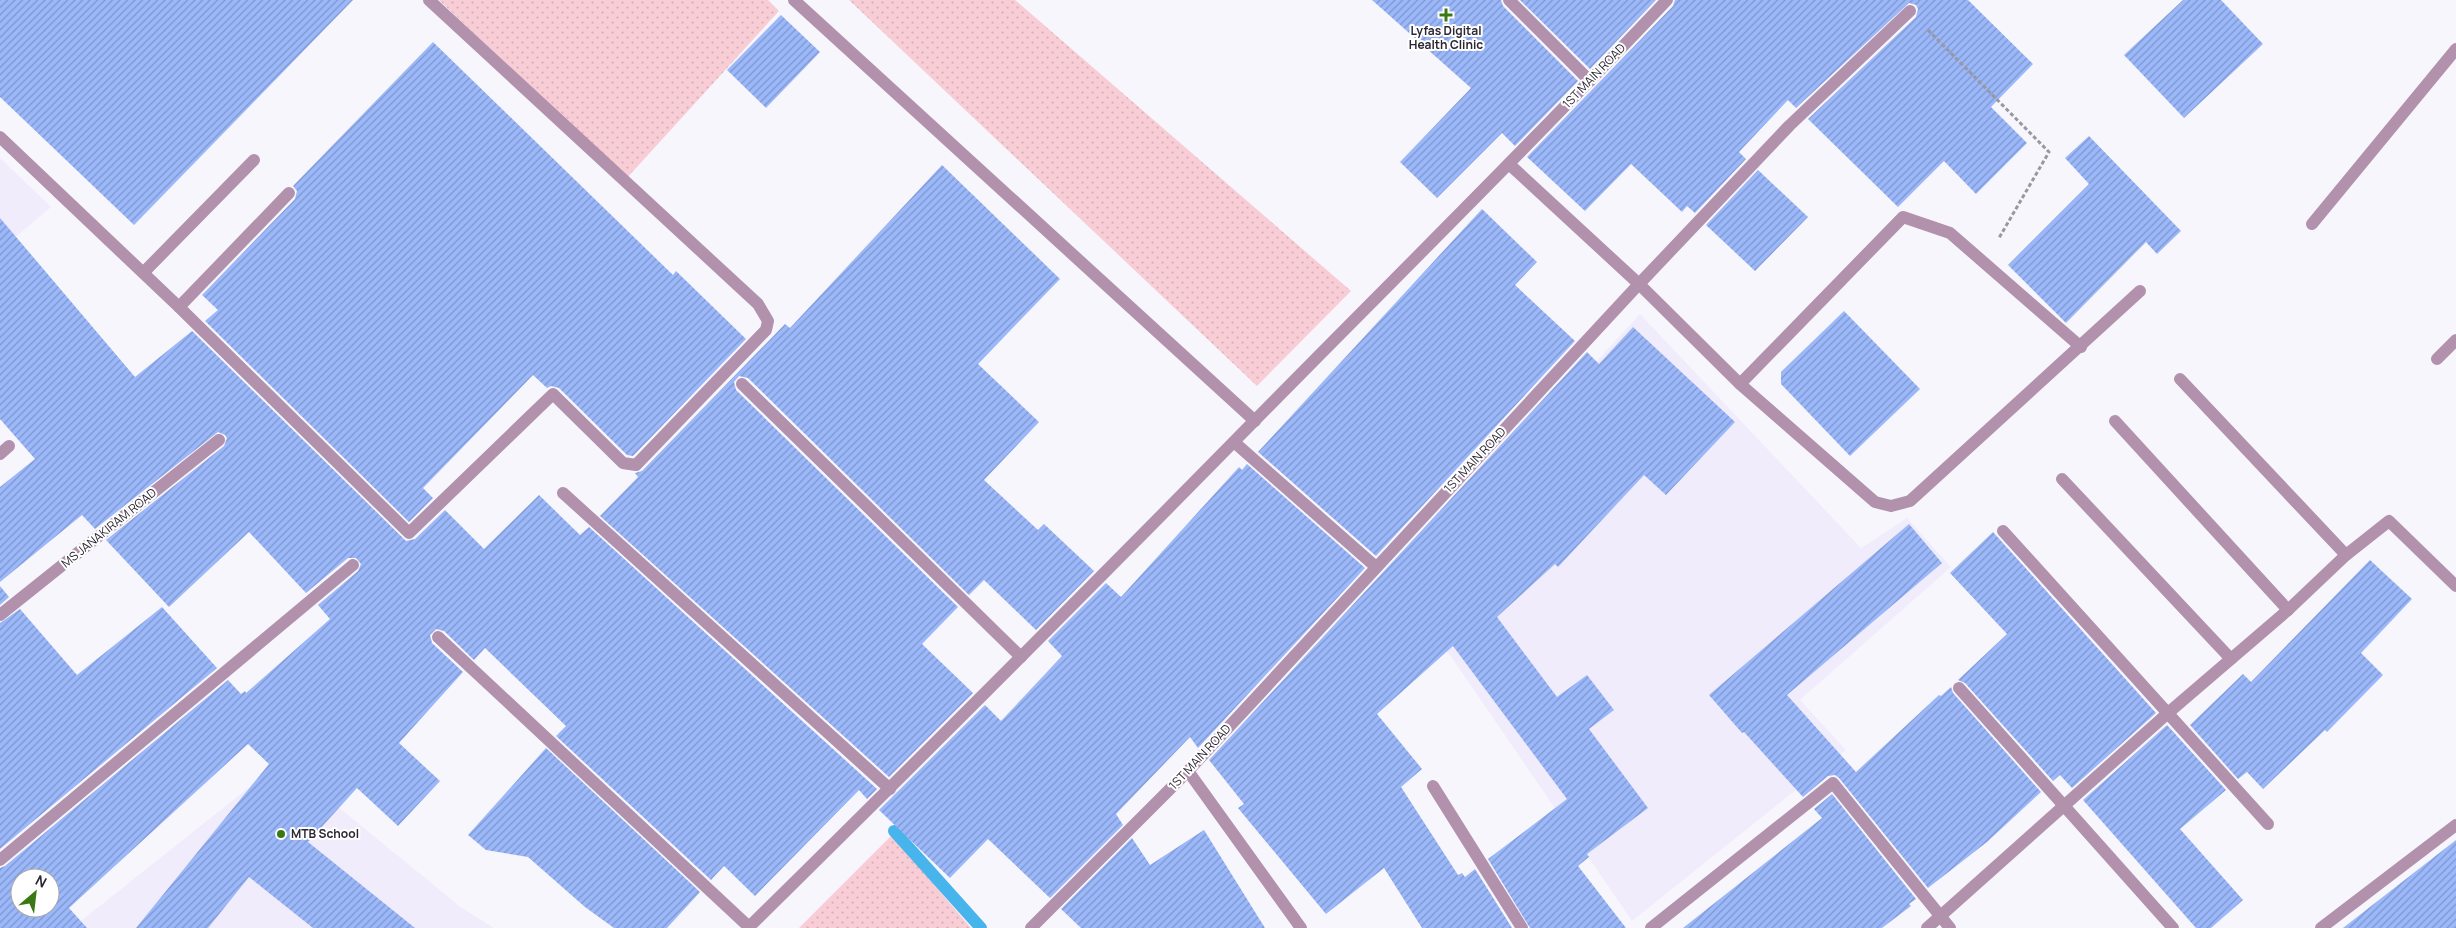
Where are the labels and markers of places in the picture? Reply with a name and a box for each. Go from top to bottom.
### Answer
marker: Lyfas Digital Health Clinic [1439,8,1453,22]
place label: Lyfas Digital Health Clinic [1409,22,1483,53]
place label: MTB School [291,825,359,842]
marker: MTB School [275,828,287,840]

